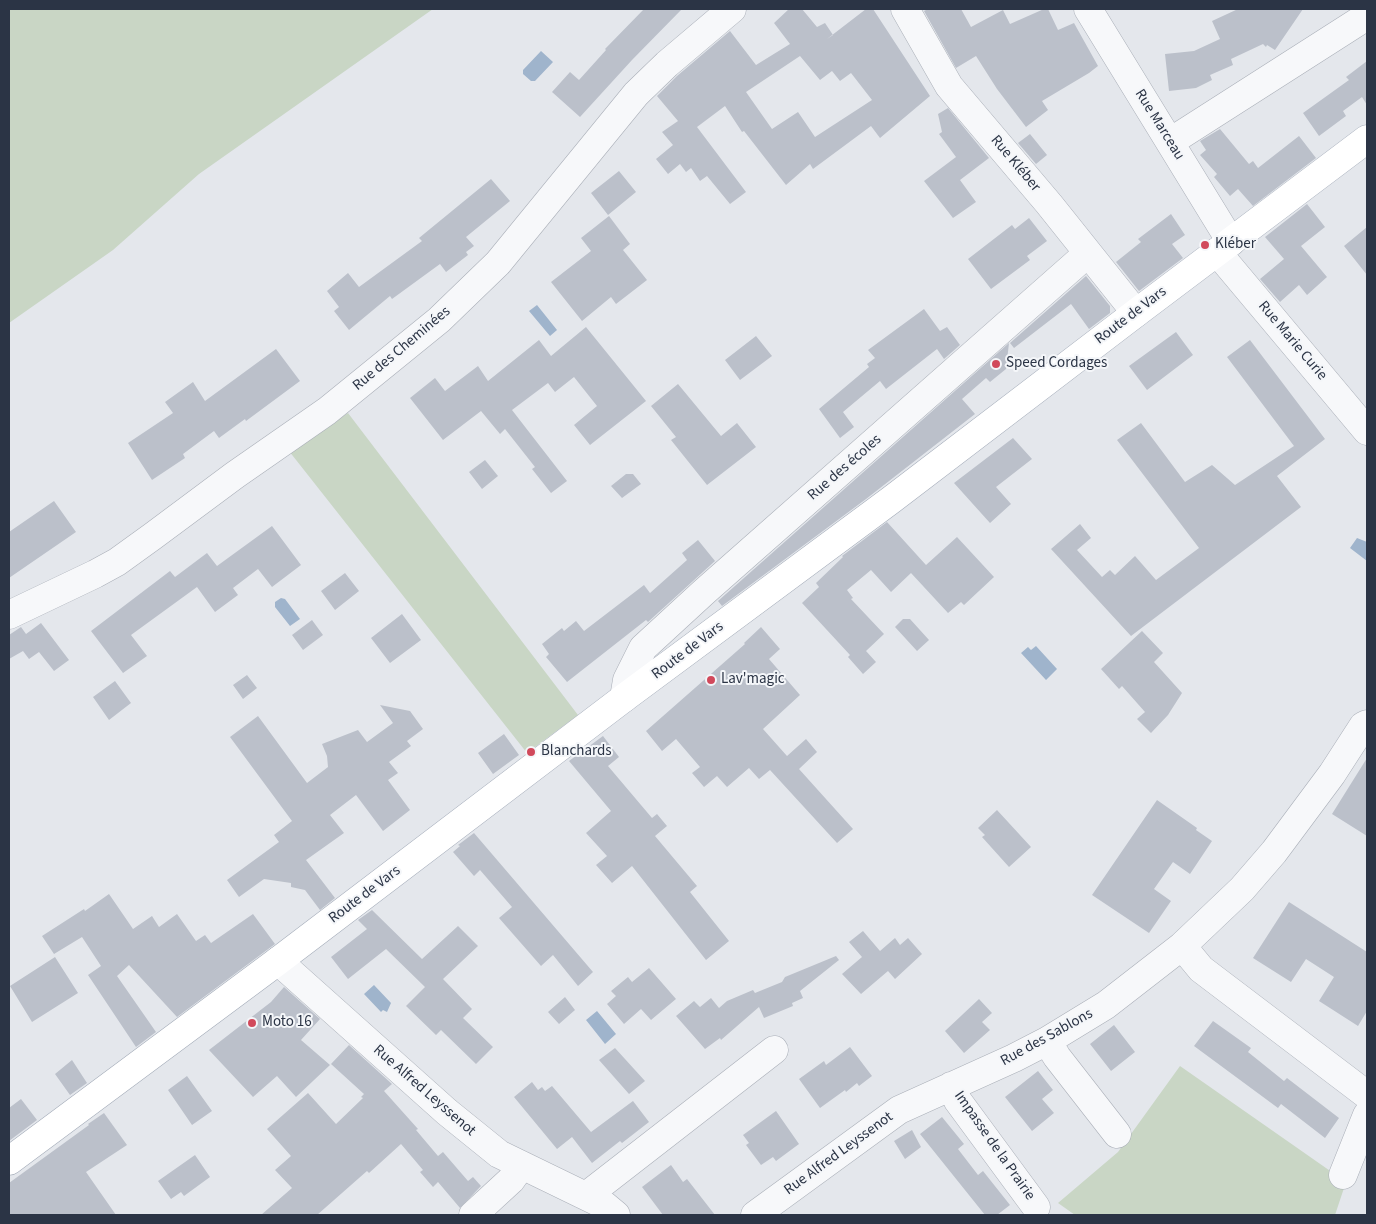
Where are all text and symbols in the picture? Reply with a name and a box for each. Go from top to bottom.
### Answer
street label: Rue Marceau [1130,86,1188,164]
street label: Rue Kléber [986,132,1044,196]
place label: Kléber [1215,236,1256,254]
marker: Kléber [1199,239,1211,251]
street label: Route de Vars [1092,283,1170,349]
street label: Rue Marie Curie [1254,298,1330,384]
street label: Rue des Cheminées [350,303,454,395]
place label: Speed Cordages [1006,355,1107,373]
marker: Speed Cordages [990,358,1002,370]
street label: Rue des écoles [804,431,886,505]
street label: Route de Vars [649,618,727,684]
place label: Lav'magic [721,671,785,689]
marker: Lav'magic [705,674,717,686]
place label: Blanchards [541,743,612,761]
marker: Blanchards [525,746,537,758]
street label: Route de Vars [326,862,404,928]
street label: Rue des Sablons [998,1005,1096,1071]
place label: Moto 16 [262,1014,312,1032]
marker: Moto 16 [246,1017,258,1029]
street label: Rue Alfred Leyssenot [369,1042,479,1140]
street label: Impasse de la Prairie [950,1088,1038,1204]
street label: Rue Alfred Leyssenot [781,1108,897,1200]

